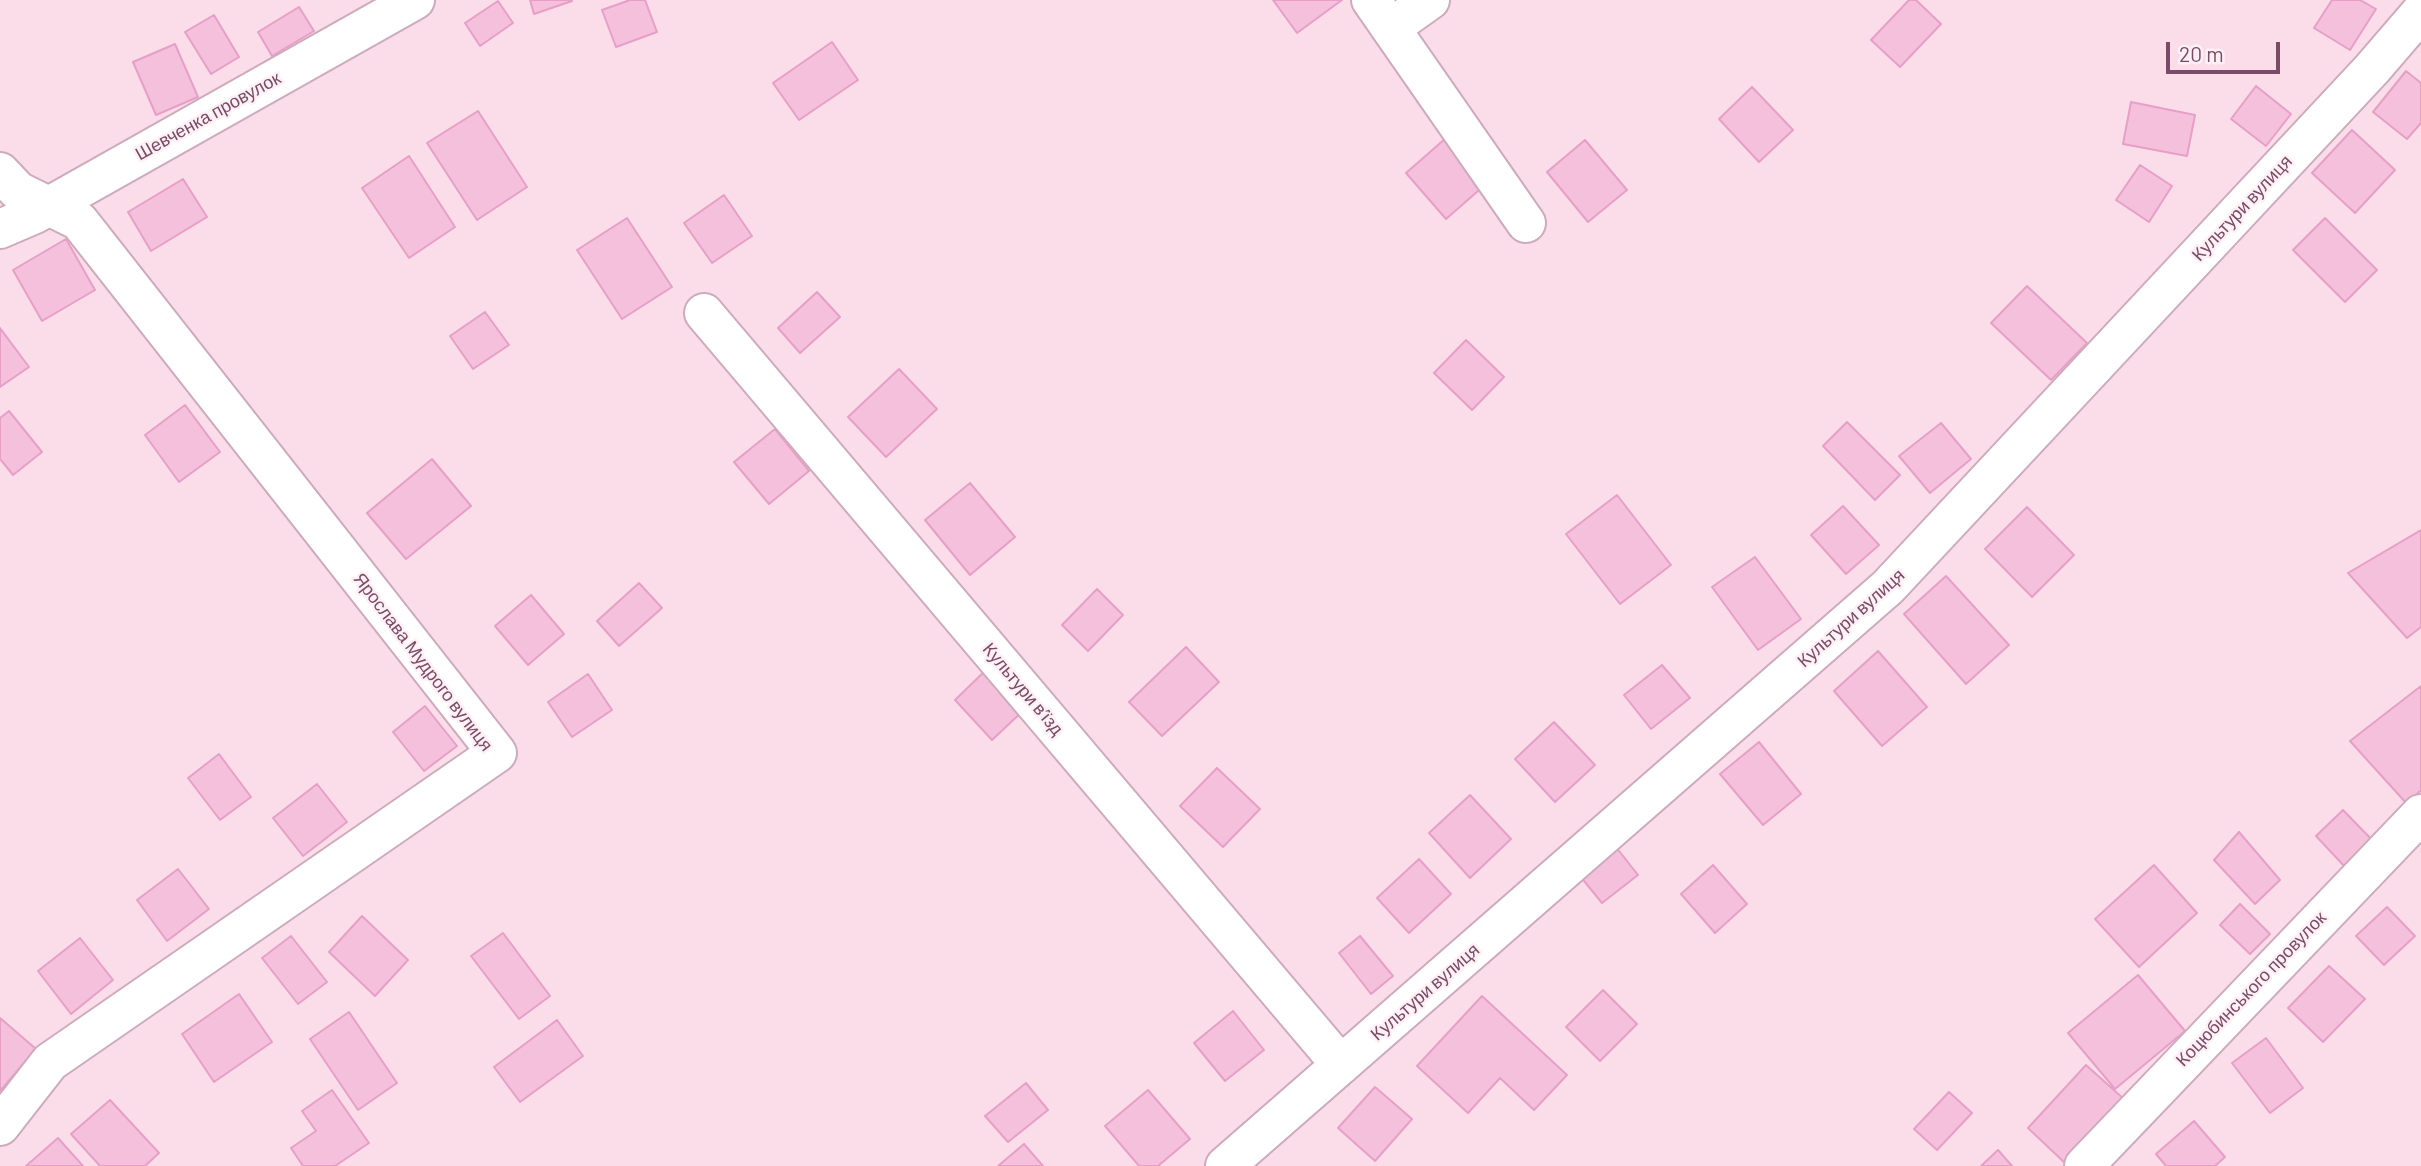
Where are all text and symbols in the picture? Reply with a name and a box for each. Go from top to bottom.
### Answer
scale bar [2169,28,2283,72]
text: 20 m [2179,41,2224,66]
street label: Шевченка провулок [132,67,284,165]
street label: Культури вулиця [2187,151,2297,265]
street label: Культури вулиця [1793,564,1909,672]
street label: Ярослава Мудрого вулиця [349,569,497,755]
street label: Культури в’їзд [978,638,1068,740]
street label: Коцюбинського провулок [2171,907,2331,1071]
street label: Культури вулиця [1366,939,1484,1045]

